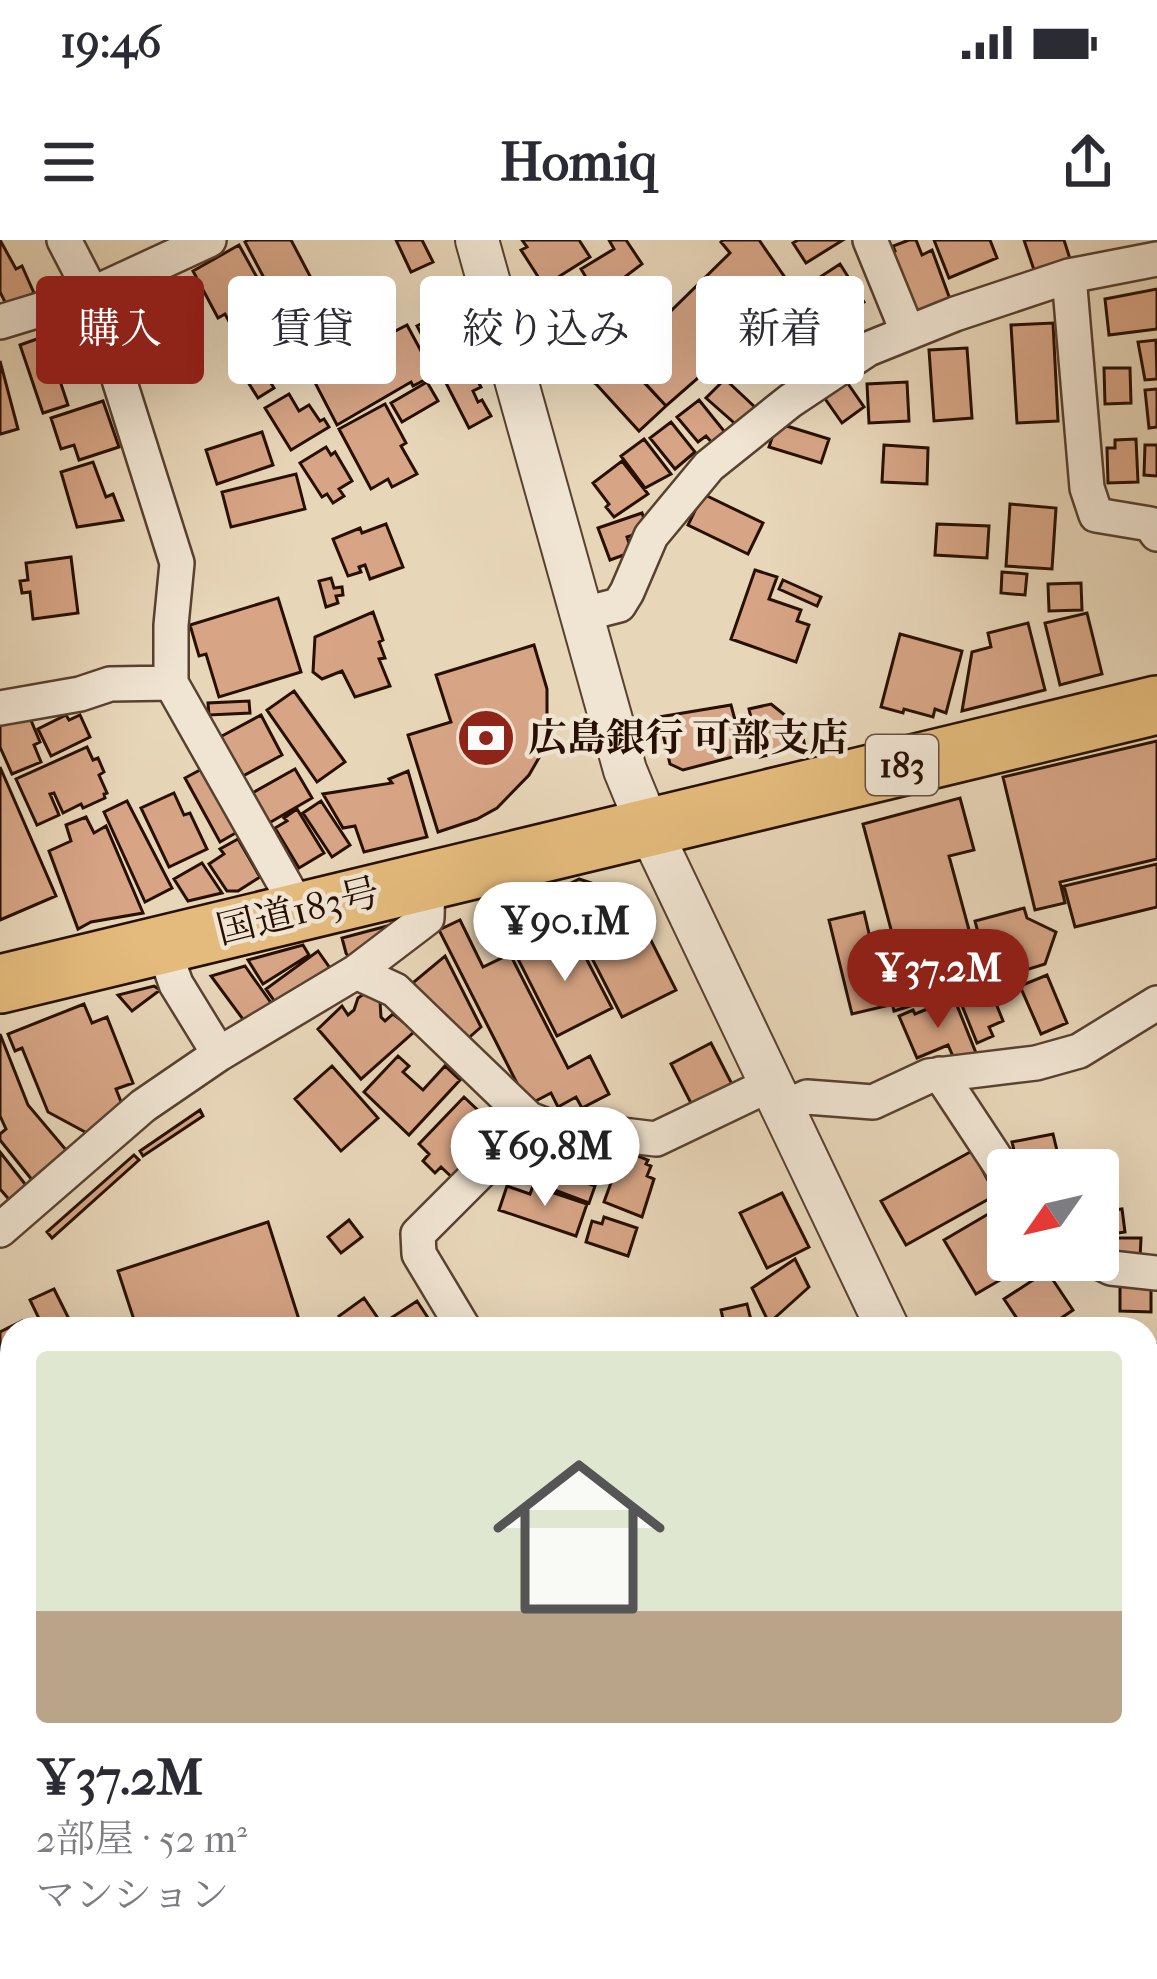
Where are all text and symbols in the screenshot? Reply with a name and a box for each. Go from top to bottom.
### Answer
text: 19:46 [60,16,162,69]
icon: menu [36,129,102,195]
icon: share [1055,129,1121,195]
text: Homiq [500,131,657,194]
chip: 購入 [36,276,204,384]
chip: 賃貸 [228,276,396,384]
chip: 絞り込み [420,276,672,384]
chip: 新着 [696,276,864,384]
bank icon: 広島銀行 可部支店 [455,707,517,769]
place label: 広島銀行 可部支店 [528,715,848,761]
road number: 183 [866,735,938,795]
street label: 国道183号 [212,869,384,953]
pin: ¥90.1M [467,882,663,984]
text: ¥90.1M [500,898,630,944]
pin: ¥37.2M [840,929,1036,1031]
text: ¥37.2M [874,945,1002,991]
pin: ¥69.8M [447,1107,643,1209]
text: ¥69.8M [478,1123,612,1169]
north arrow [987,1149,1119,1281]
map controls [987,1149,1119,1281]
icon: home [471,1429,687,1645]
text: ¥37.2M [36,1747,203,1807]
text: 2部屋 · 52 m² [36,1816,247,1862]
text: マンション [36,1872,229,1918]

